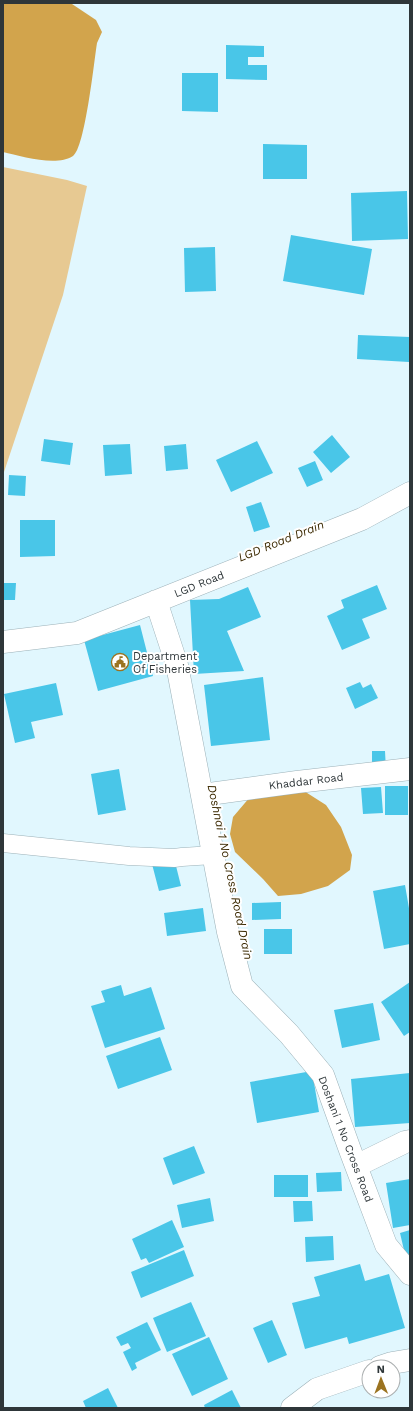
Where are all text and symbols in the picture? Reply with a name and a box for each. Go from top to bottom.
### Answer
water label: LGD Road Drain [236,517,326,565]
street label: LGD Road [172,569,226,600]
place label: Department Of Fisheries [133,650,198,676]
public building icon: Department Of Fisheries [110,652,130,672]
street label: Khaddar Road [268,770,344,793]
water label: Doshnai 1 No Cross Road Drain [205,783,255,961]
street label: Doshani 1 No Cross Road [316,1074,376,1204]
north arrow [361,1359,401,1399]
text: N [377,1363,385,1376]

